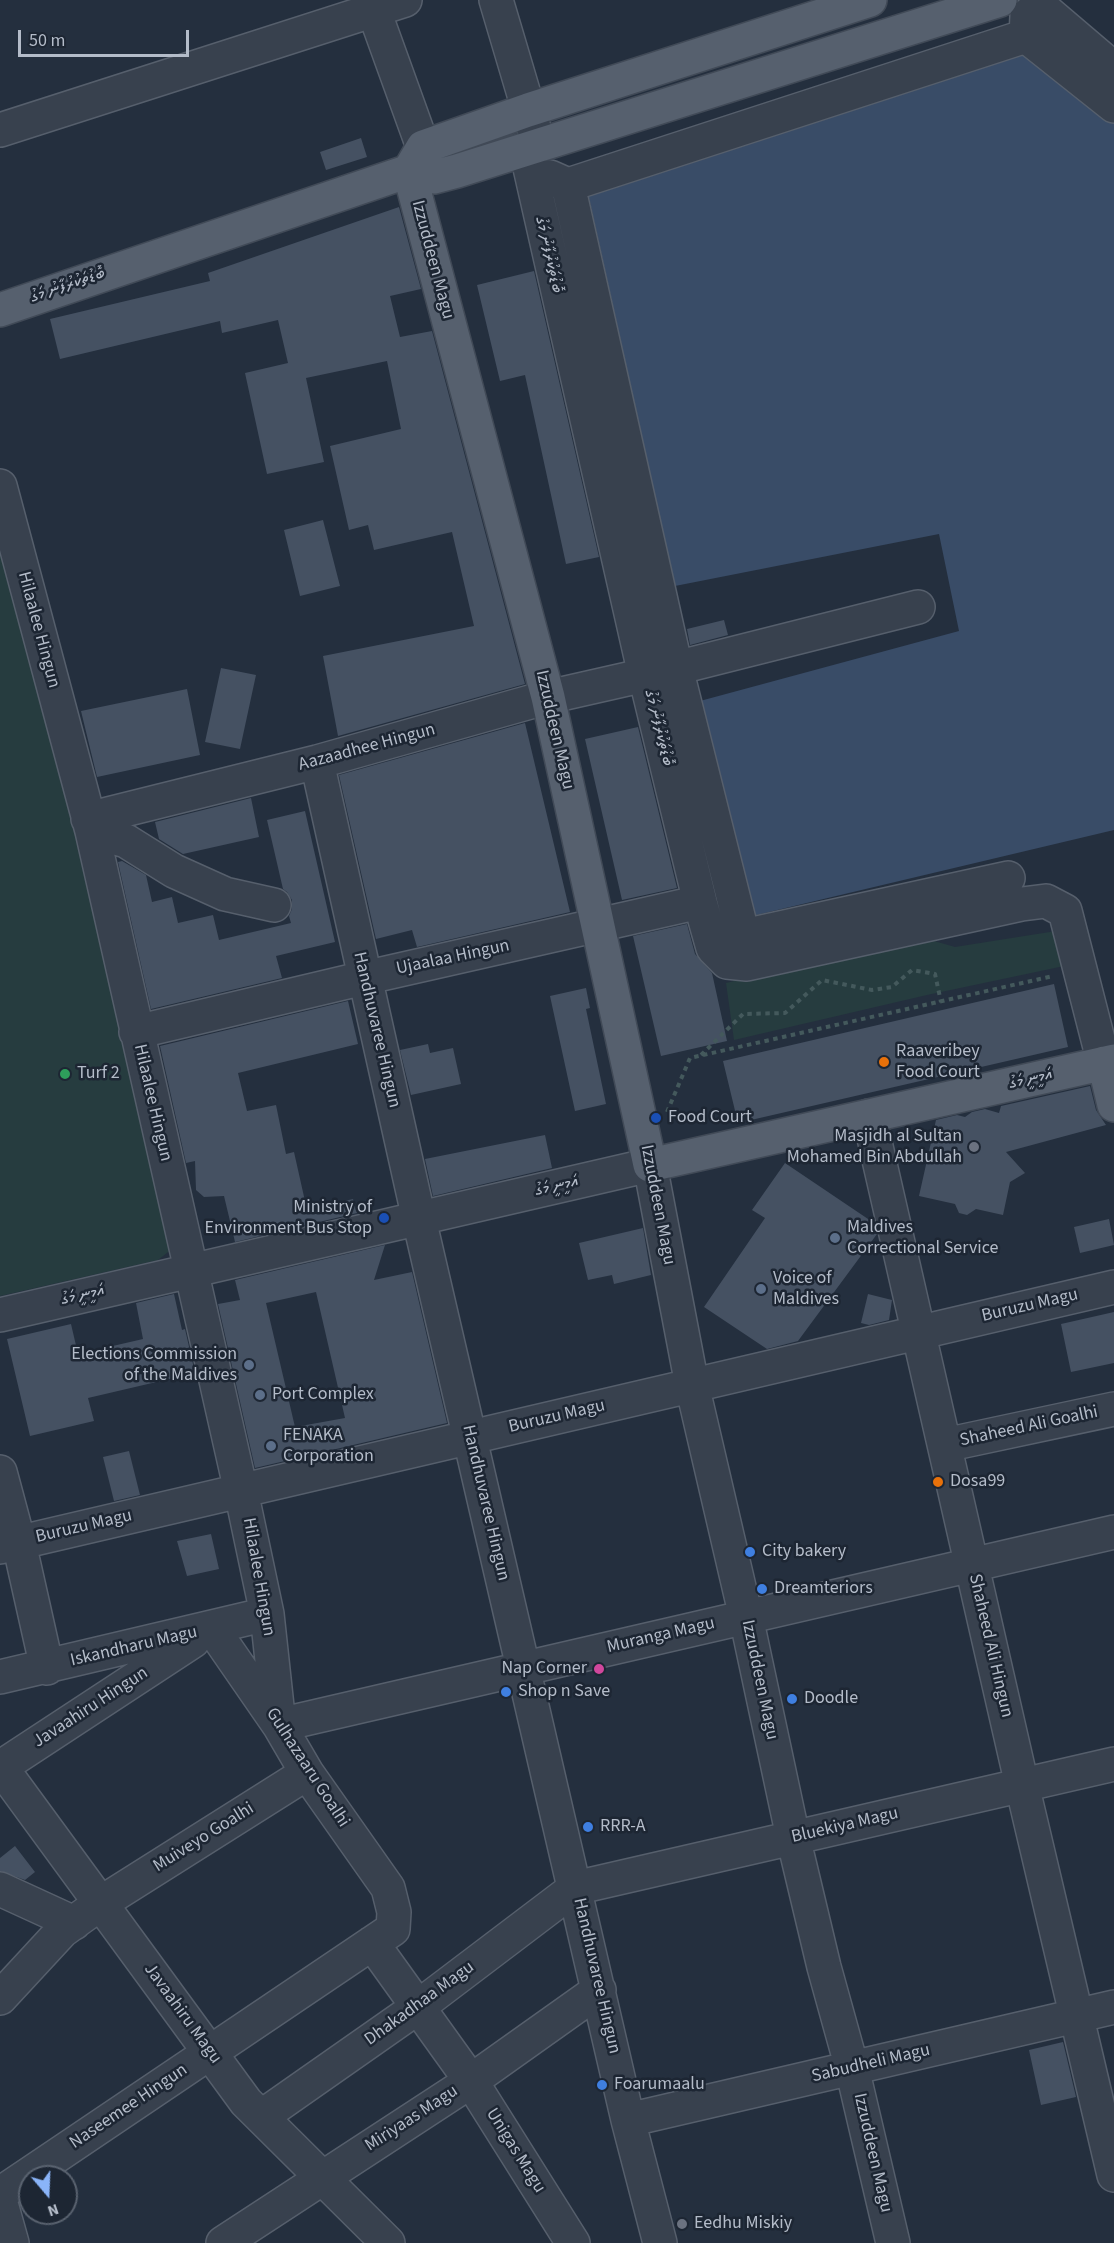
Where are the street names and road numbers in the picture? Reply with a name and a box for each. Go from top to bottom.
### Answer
street label: Izzuddeen Magu [406,198,458,322]
street label: ބޮޑުތަކުރުފާނު މަގު [529,215,567,295]
street label: ބޮޑުތަކުރުފާނު މަގު [28,263,108,309]
street label: Hilaalee Hingun [12,569,64,691]
street label: Izzuddeen Magu [530,668,578,792]
street label: ބޮޑުތަކުރުފާނު މަގު [638,688,678,768]
street label: Aazaadhee Hingun [296,719,438,777]
street label: Ujaalaa Hingun [394,935,512,981]
street label: Handhuvaree Hingun [348,950,404,1110]
street label: Hilaalee Hingun [128,1042,176,1164]
street label: އަމީނީ މަގު [1007,1064,1055,1096]
street label: Izzuddeen Magu [635,1143,679,1267]
street label: އަމީނީ މަގު [533,1171,581,1203]
street label: އަމީނީ މަގު [59,1280,107,1312]
street label: Buruzu Magu [980,1284,1080,1328]
street label: Buruzu Magu [507,1395,607,1439]
street label: Shaheed Ali Goalhi [958,1402,1100,1452]
street label: Handhuvaree Hingun [457,1423,513,1583]
street label: Buruzu Magu [34,1505,134,1549]
street label: Hilaalee Hingun [237,1516,279,1638]
street label: Shaheed Ali Hingun [963,1572,1017,1720]
street label: Muranga Magu [605,1613,717,1659]
street label: Izzuddeen Magu [736,1618,782,1742]
street label: Iskandharu Magu [69,1622,199,1672]
street label: Javaahiru Hingun [30,1663,152,1753]
street label: Gulhazaaru Goalhi [260,1704,354,1832]
street label: Muiveyo Goalhi [150,1798,258,1878]
street label: Bluekiya Magu [789,1803,901,1849]
street label: Handhuvaree Hingun [568,1896,624,2056]
street label: Dhakadhaa Magu [361,1957,479,2051]
street label: Javaahiru Magu [138,1960,226,2068]
street label: Sabudheli Magu [810,2040,932,2088]
street label: Naseemee Hingun [66,2060,192,2154]
street label: Miriyaas Magu [361,2081,463,2157]
street label: Izzuddeen Magu [848,2091,896,2215]
street label: Unigas Magu [480,2105,550,2197]

